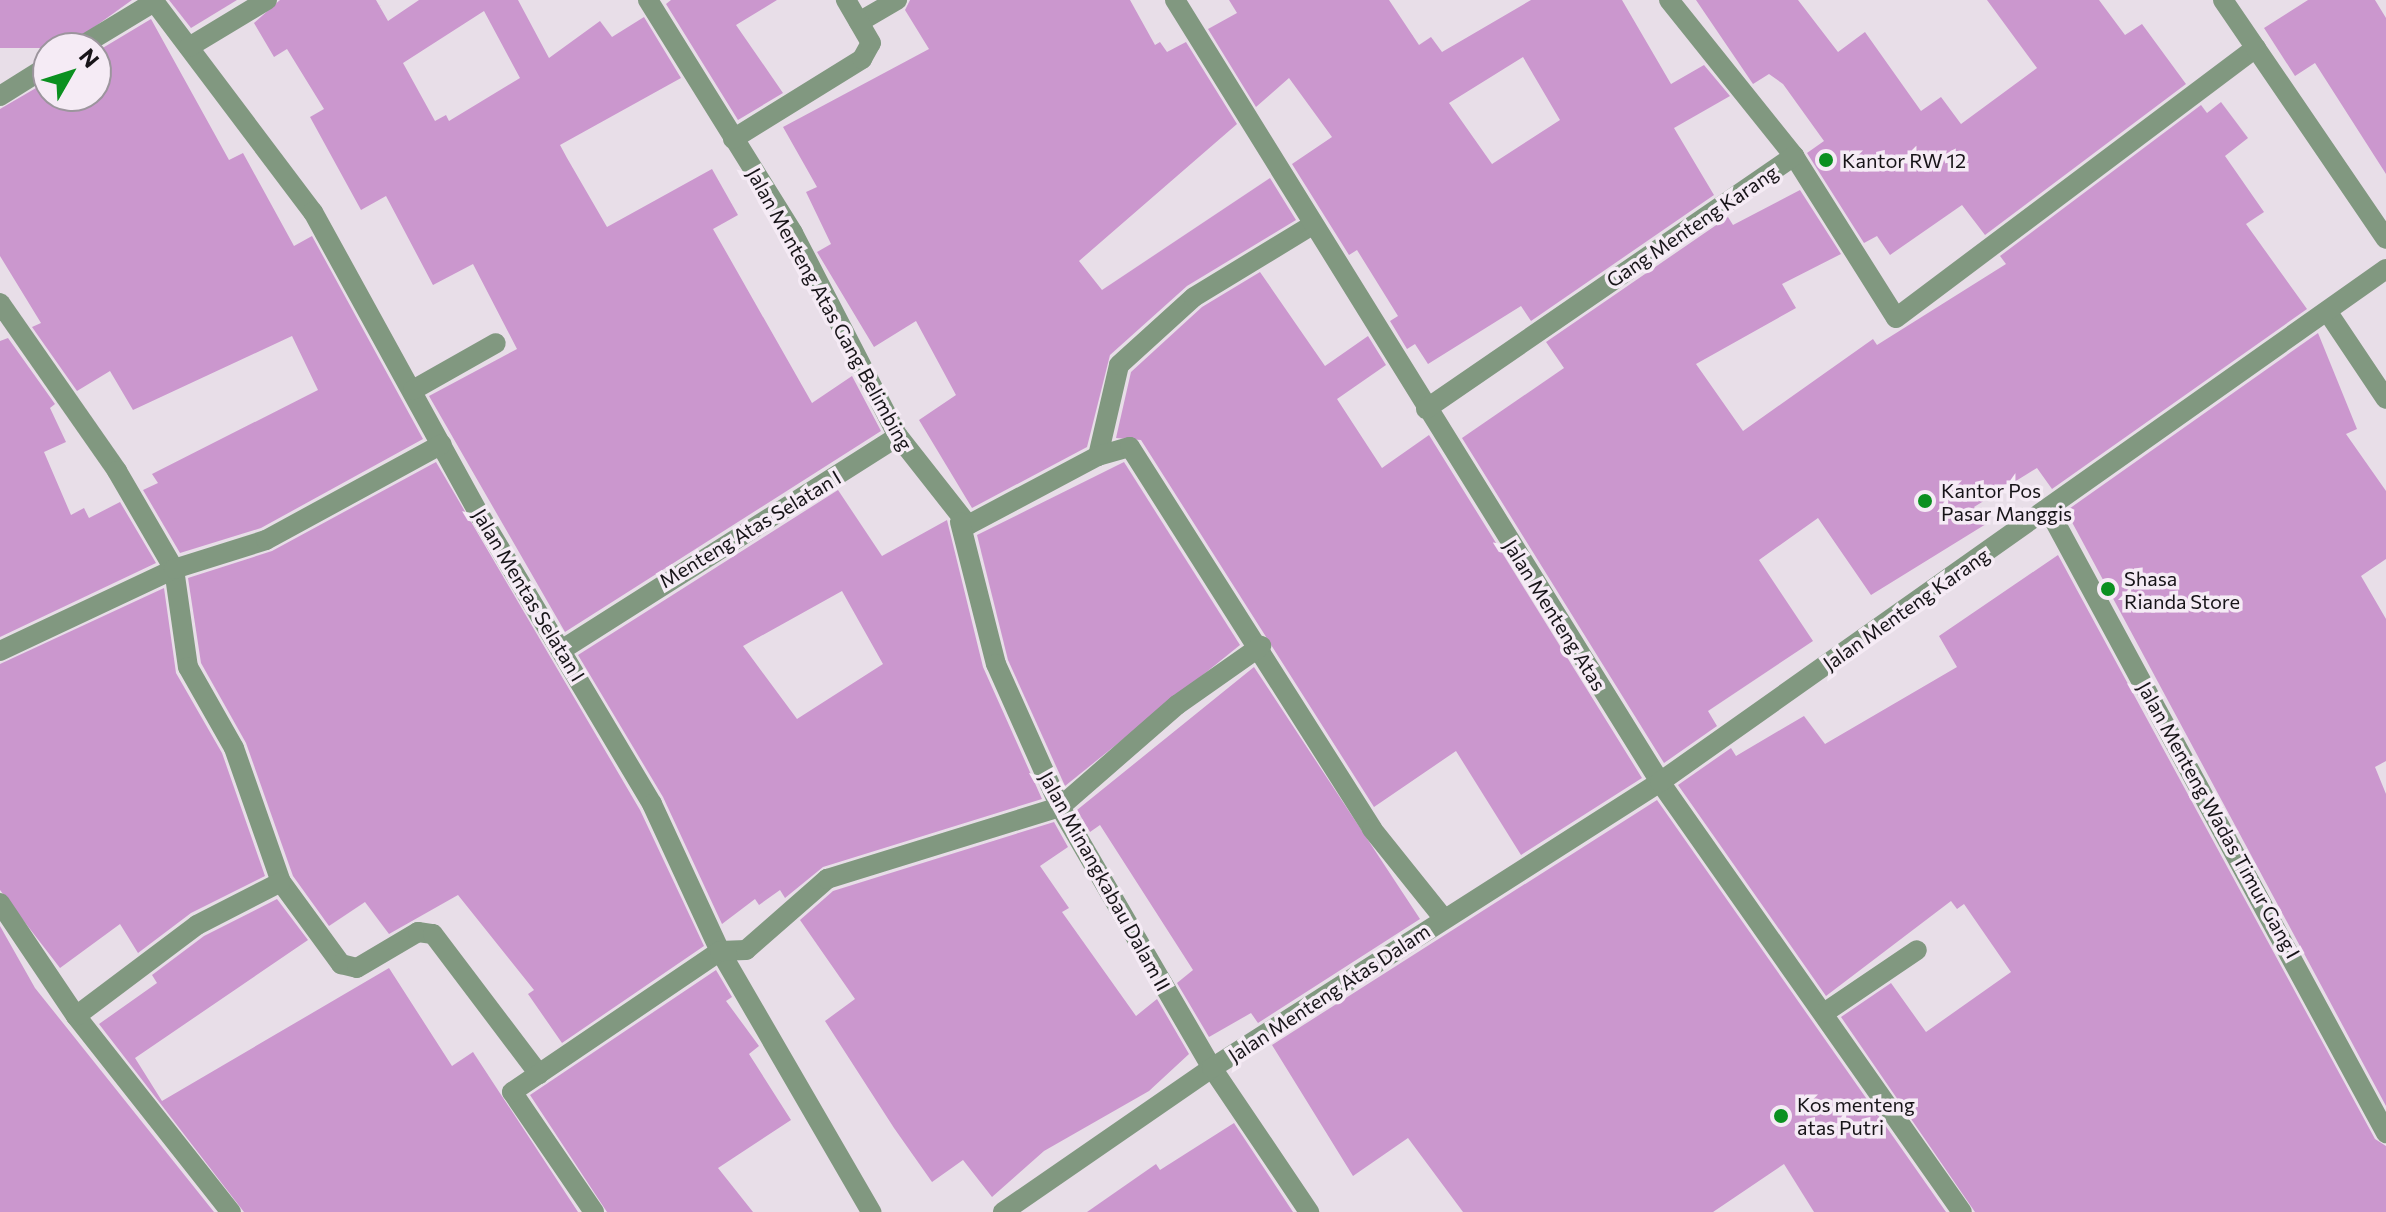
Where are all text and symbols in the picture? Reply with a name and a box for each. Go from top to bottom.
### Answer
north arrow [32,32,112,112]
text: N [74,43,105,73]
place label: Kantor RW 12 [1842,148,1966,172]
marker: Kantor RW 12 [1817,151,1835,169]
street label: Gang Menteng Karang [1602,160,1782,292]
street label: Jalan Menteng Atas Gang Belimbing [742,164,918,454]
street label: Menteng Atas Selatan I [655,465,845,593]
place label: Kantor Pos Pasar Manggis [1941,478,2072,525]
marker: Kantor Pos Pasar Manggis [1916,492,1934,510]
street label: Jalan Mentas Selatan I [468,504,590,686]
street label: Jalan Menteng Atas [1499,535,1611,695]
street label: Jalan Menteng Karang [1818,543,1994,675]
place label: Shasa Rianda Store [2124,566,2240,613]
marker: Shasa Rianda Store [2099,580,2117,598]
street label: Jalan Menteng Wadas Timur Gang I [2133,677,2305,963]
street label: Jalan Minangkabau Dalam II [1035,767,1175,995]
street label: Jalan Menteng Atas Dalam [1224,919,1434,1067]
place label: Kos menteng atas Putri [1797,1092,1915,1139]
marker: Kos menteng atas Putri [1772,1107,1790,1125]

